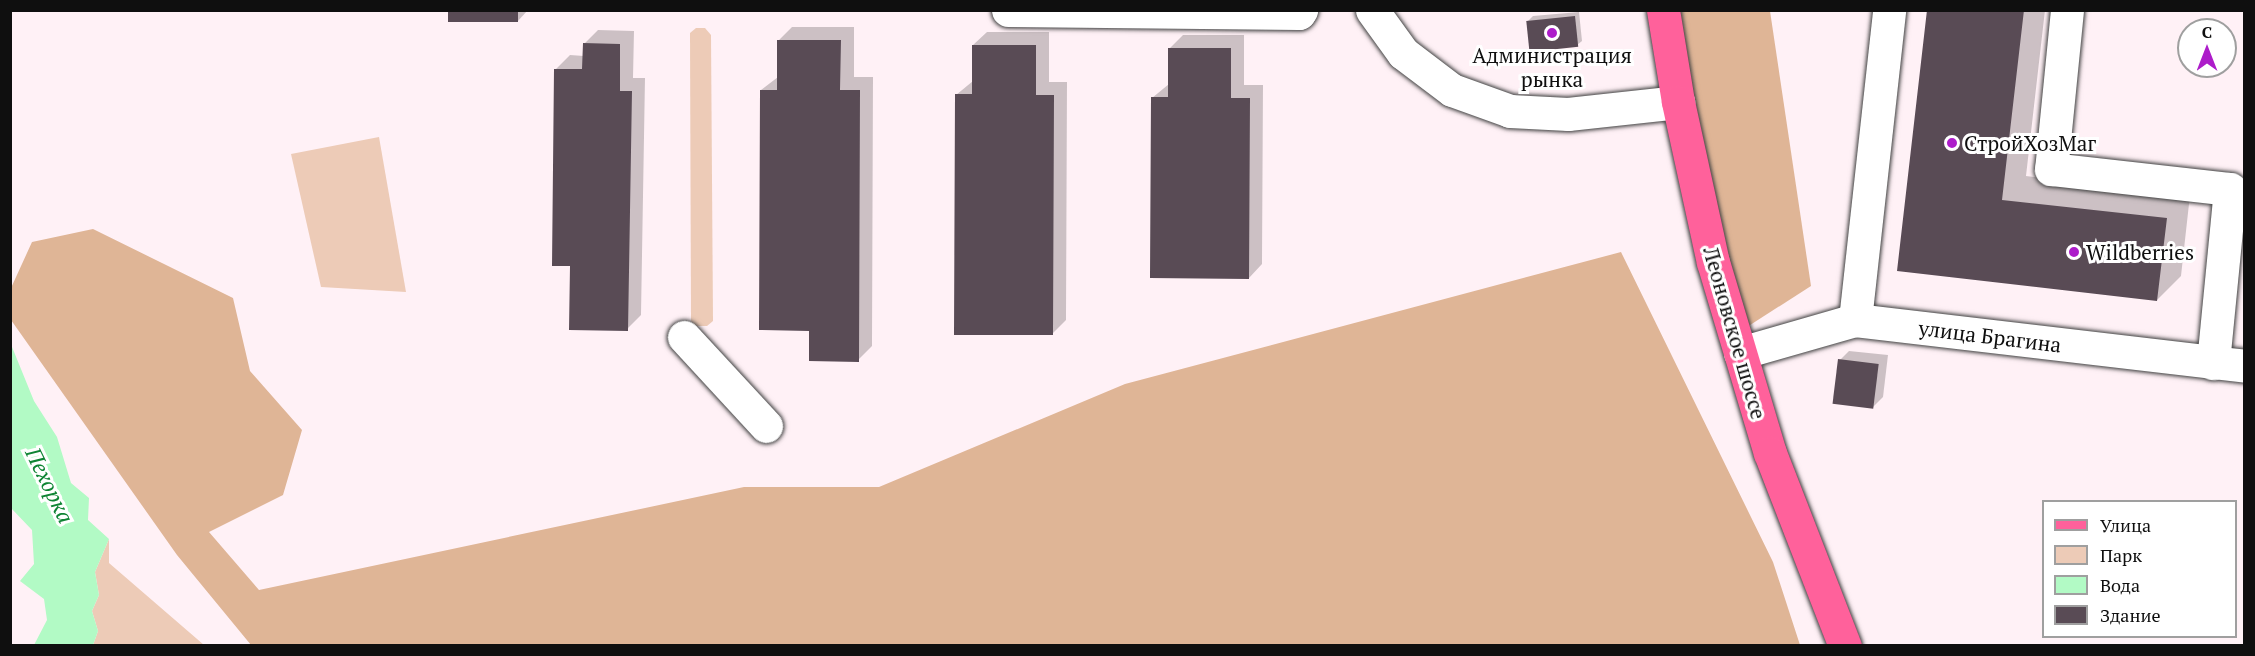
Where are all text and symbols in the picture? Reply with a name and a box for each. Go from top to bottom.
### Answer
north arrow [2177,18,2237,78]
text: С [2202,21,2212,43]
marker: Администрация рынка [1545,26,1559,40]
place label: Администрация рынка [1472,42,1632,92]
place label: СтройХозМаг [1964,130,2096,156]
marker: СтройХозМаг [1945,136,1959,150]
place label: Wildberries [2086,239,2194,265]
street label: Леоновское шоссе [1698,244,1772,422]
marker: Wildberries [2067,245,2081,259]
street label: улица Брагина [1917,315,2063,357]
water label: Пехорка [20,443,80,527]
legend [2042,500,2237,638]
text: Улица [2100,513,2151,537]
text: Парк [2100,543,2142,567]
text: Вода [2100,573,2140,597]
text: Здание [2100,603,2160,627]

